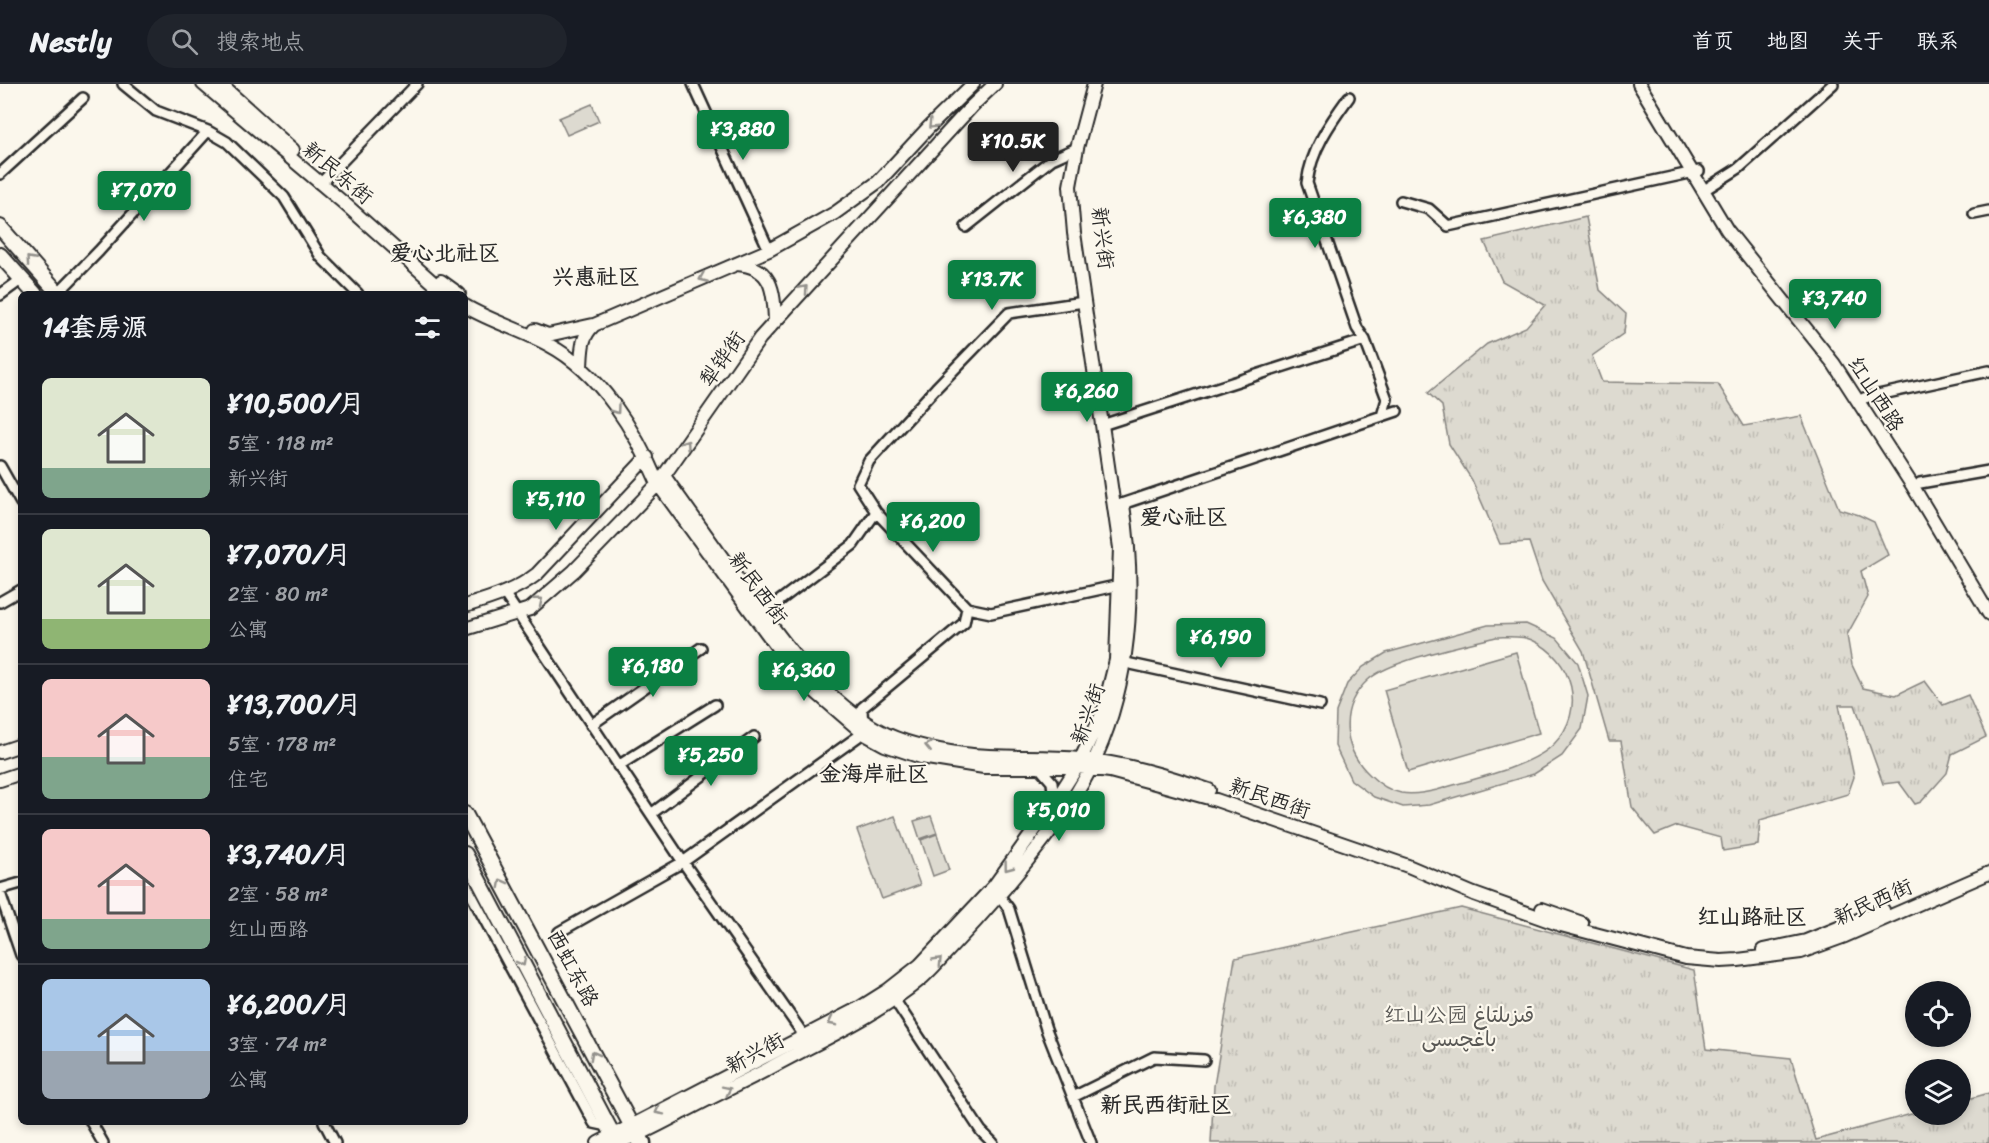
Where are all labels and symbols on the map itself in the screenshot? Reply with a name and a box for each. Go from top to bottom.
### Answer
pin: ¥3,880 [694,110,792,161]
one-way arrow [928,118,939,129]
pin: ¥10.5K [964,122,1062,173]
street label: 新民东街 [294,131,382,215]
pin: ¥7,070 [95,171,193,222]
pin: ¥6,380 [1266,198,1364,249]
street label: 新兴街 [1080,204,1126,272]
district label: 爱心北社区 [390,233,500,272]
one-way arrow [26,256,37,267]
district label: 兴惠社区 [552,257,640,296]
pin: ¥13.7K [943,260,1041,311]
one-way arrow [698,271,709,283]
pin: ¥3,740 [1786,279,1884,330]
one-way arrow [797,286,808,296]
street label: 犁铧街 [688,322,756,396]
street label: 红山西路 [1837,348,1915,440]
pin: ¥6,260 [1038,372,1136,423]
one-way arrow [609,404,620,415]
one-way arrow [679,440,690,451]
pin: ¥5,110 [507,480,605,531]
district label: 爱心社区 [1140,497,1228,536]
pin: ¥6,200 [884,502,982,553]
street label: 新民西街 [718,543,798,633]
one-way arrow [532,598,543,609]
pin: ¥6,190 [1172,618,1270,669]
pin: ¥6,180 [604,647,702,698]
pin: ¥6,360 [755,651,853,702]
street label: 新兴街 [1060,678,1116,750]
pin: ¥5,250 [662,736,760,787]
one-way arrow [924,741,934,754]
district label: 金海岸社区 [819,754,929,793]
street label: 新民西街 [1224,766,1316,830]
pin: ¥5,010 [1010,791,1108,842]
one-way arrow [1004,860,1015,871]
street label: 新民西街 [1827,868,1919,936]
one-way arrow [498,879,509,889]
district label: 红山路社区 [1697,897,1807,936]
street label: 西虹东路 [537,922,609,1014]
one-way arrow [515,955,526,966]
one-way arrow [931,957,942,968]
park label: 红山公园 قىزىلتاغ باغچىسى [1384,996,1534,1058]
one-way arrow [828,1015,838,1026]
street label: 新兴街 [718,1021,792,1085]
one-way arrow [590,1051,601,1061]
district label: 新民西街社区 [1100,1085,1232,1124]
one-way arrow [721,1086,732,1097]
one-way arrow [654,1104,665,1115]

